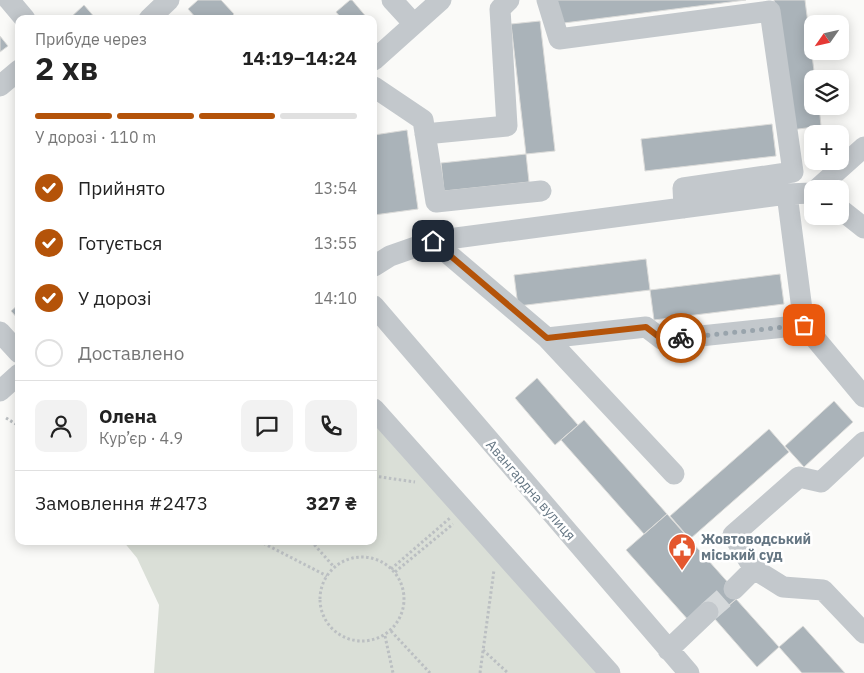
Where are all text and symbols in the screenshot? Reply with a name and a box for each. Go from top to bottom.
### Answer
north arrow [804,15,849,60]
map controls [804,15,849,225]
text: Прибуде через [35,29,147,49]
text: 14:19–14:24 [242,46,357,70]
text: 2 хв [35,47,98,89]
button: layers [804,70,849,115]
button: + [804,125,849,170]
text: У дорозі · 110 m [35,127,156,147]
icon: check [35,174,63,202]
text: Прийнято [78,176,165,200]
text: 13:54 [314,178,357,198]
button: − [804,180,849,225]
pin [412,220,454,262]
icon: home [419,227,447,255]
icon: check [35,229,63,257]
text: Готується [78,231,162,255]
text: 13:55 [314,233,357,253]
icon: check [35,284,63,312]
text: У дорозі [78,286,152,310]
text: 14:10 [314,288,357,308]
pin [783,304,825,346]
icon: bag [790,311,818,339]
courier [656,313,706,363]
icon: bike [667,324,695,352]
text: Доставлено [78,341,184,365]
button: person [35,400,87,452]
button: chat [241,400,293,452]
button: phone [305,400,357,452]
text: Олена [99,404,157,428]
text: Кур’єр · 4.9 [99,428,183,448]
street label: Авангардна вулиця [482,436,580,544]
text: Замовлення #2473 [35,491,208,515]
text: 327 ₴ [306,491,357,515]
place label: Жовтоводський міський суд [701,530,811,564]
public building icon: Жовтоводський міський суд [667,532,697,571]

